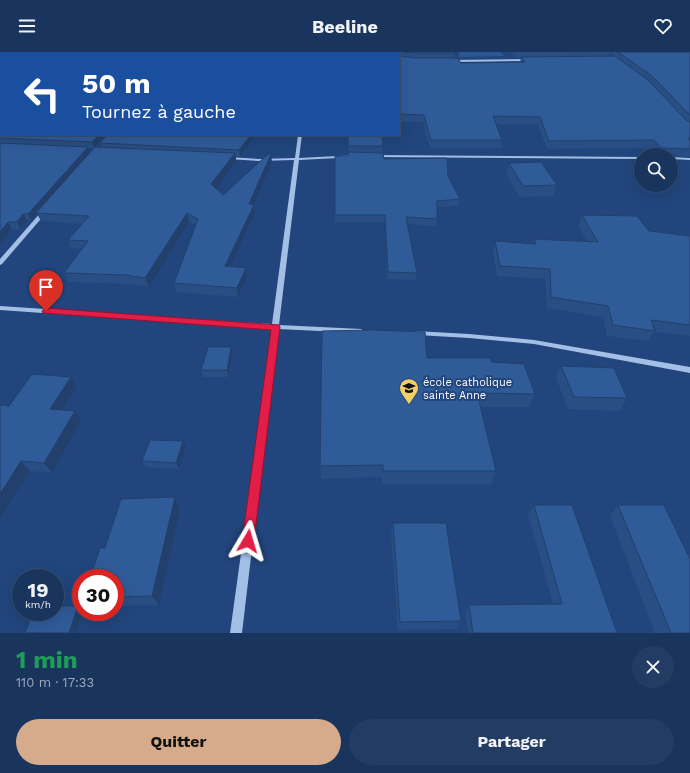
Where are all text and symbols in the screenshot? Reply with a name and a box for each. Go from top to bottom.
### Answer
icon: menu [16,15,38,37]
icon: heart [652,15,674,37]
text: Beeline [312,16,378,37]
text: 50 m [82,67,151,100]
icon: left [16,68,68,120]
text: Tournez à gauche [82,101,236,122]
map controls [634,148,678,192]
button: search [634,148,678,192]
pin [29,270,63,311]
icon: arrive [35,276,57,298]
place label: école catholique sainte Anne [423,376,512,402]
school or university icon: école catholique sainte Anne [398,377,420,405]
position arrow [227,520,269,562]
speed limit sign: 30 [72,569,124,621]
text: 19 [28,578,48,602]
text: km/h [25,599,51,610]
text: 1 min [16,646,78,674]
button: close [632,646,674,688]
text: 110 m · 17:33 [16,675,94,690]
button: Quitter [16,719,341,765]
button: Partager [349,719,674,765]

